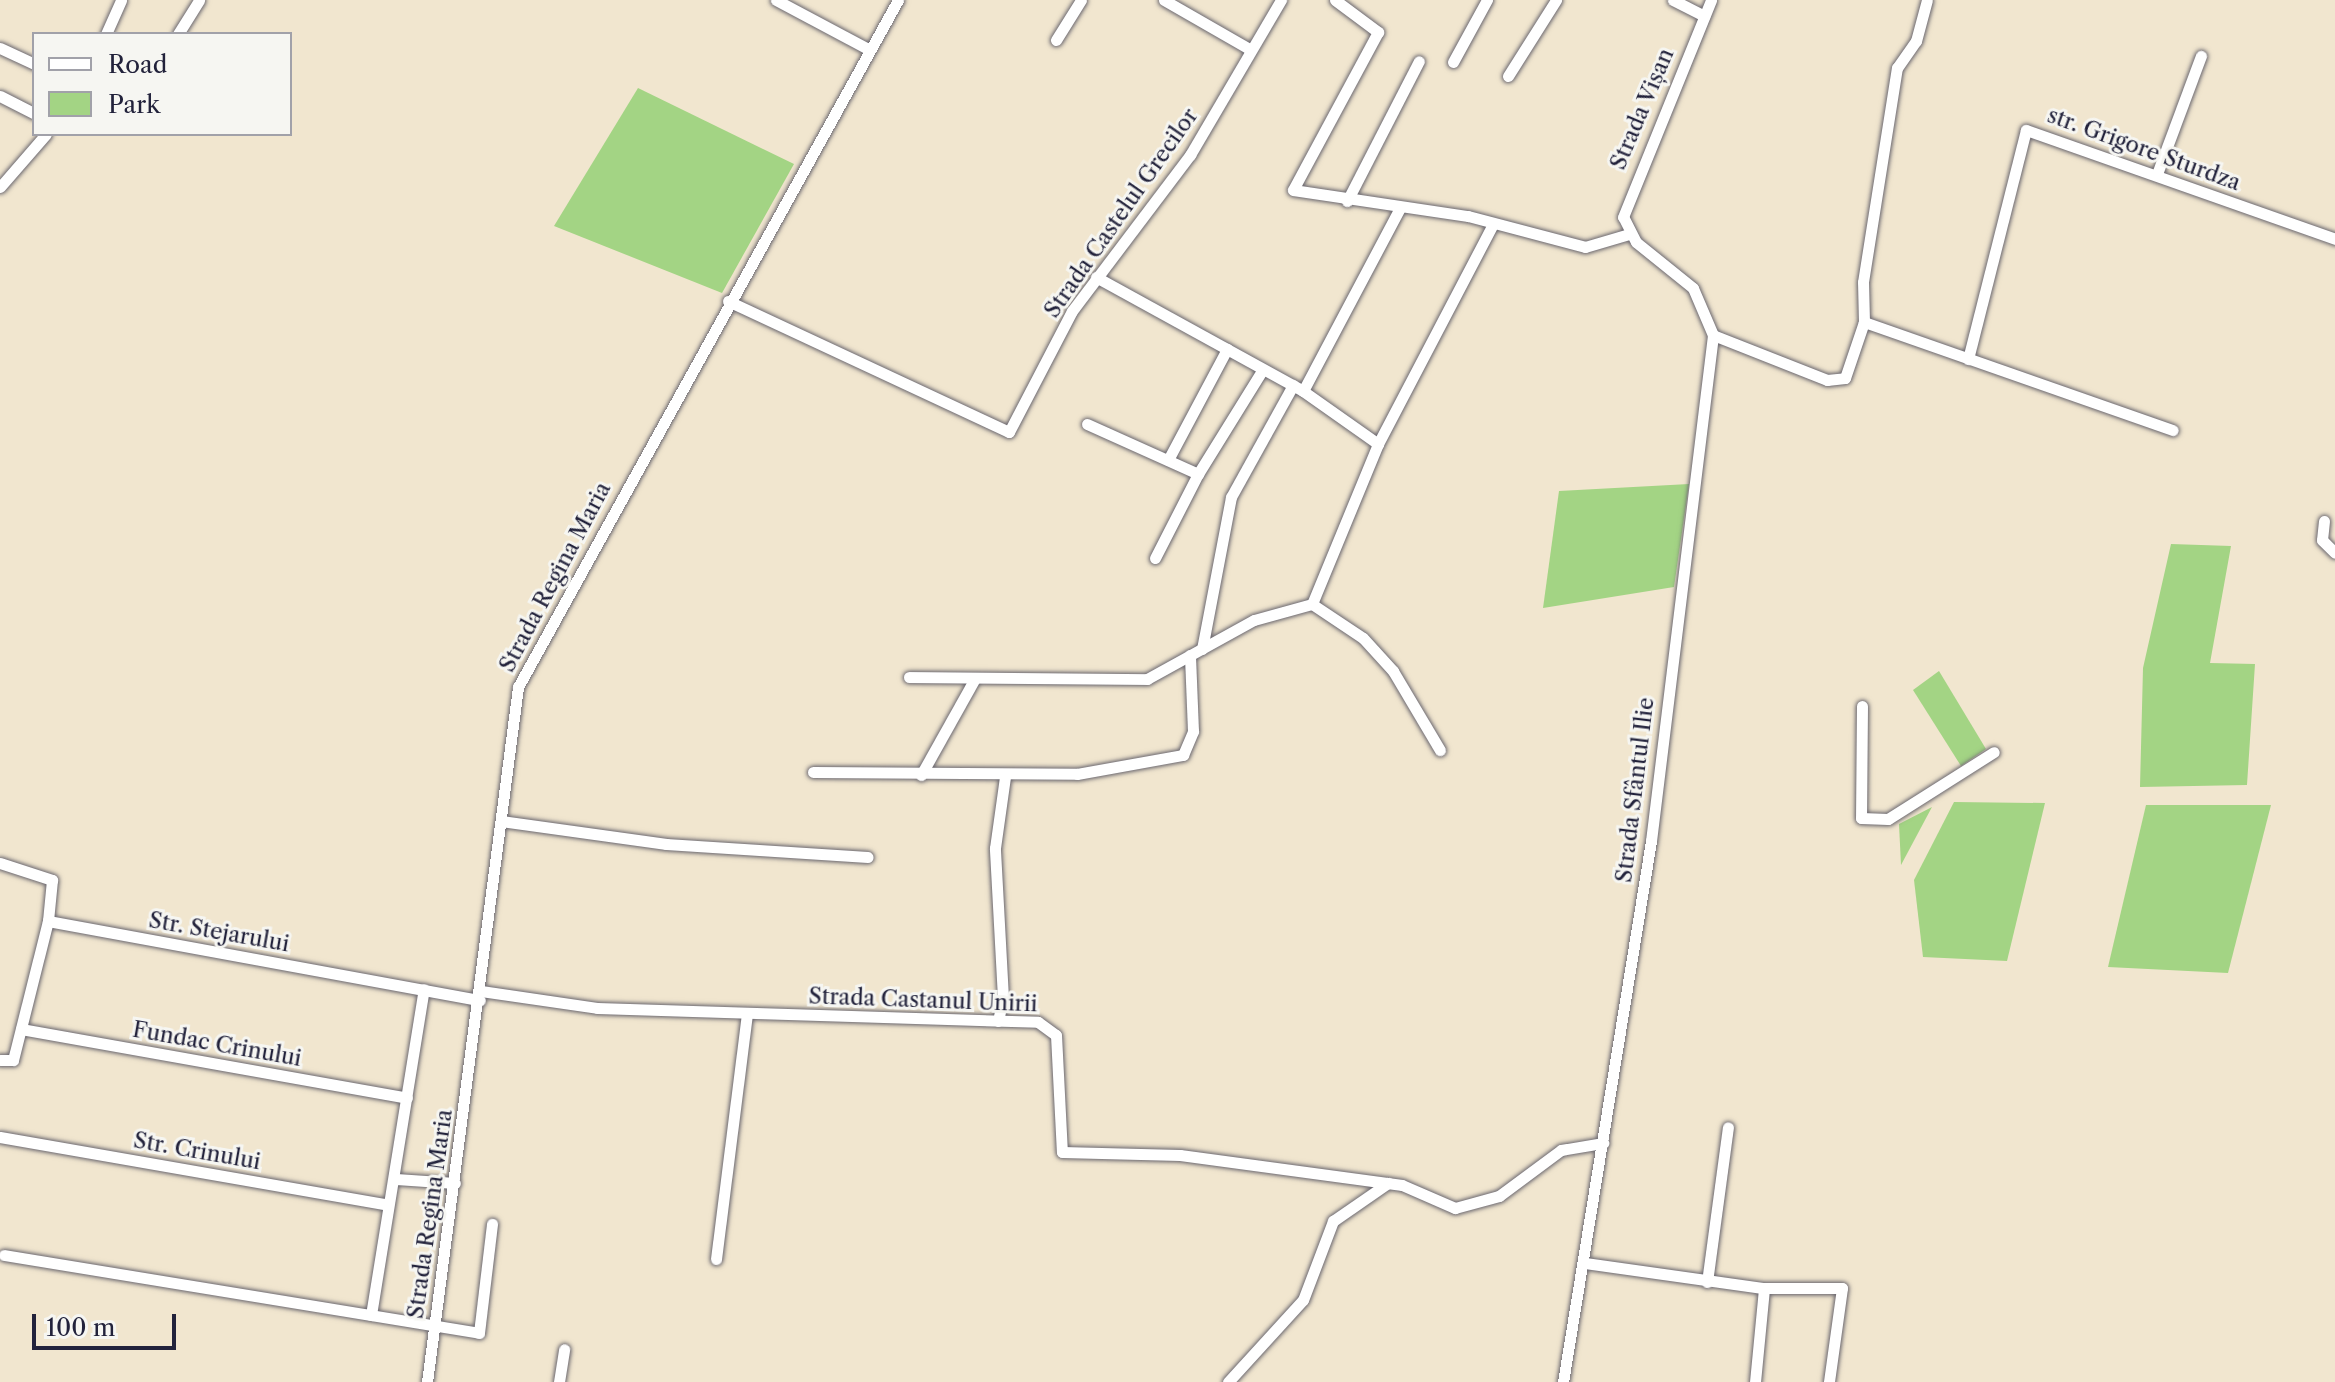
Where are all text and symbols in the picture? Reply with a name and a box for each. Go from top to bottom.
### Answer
legend [32,32,292,136]
street label: Strada Vișan [1604,44,1680,174]
text: Road [108,50,167,79]
text: Park [108,90,160,119]
street label: str. Grigore Sturdza [2044,102,2244,196]
street label: Strada Castelul Grecilor [1039,103,1203,323]
street label: Strada Regina Maria [494,477,616,677]
street label: Strada Sfântul Ilie [1611,696,1659,884]
street label: Str. Stejarului [147,907,291,957]
street label: Strada Castanul Unirii [808,983,1038,1017]
street label: Fundac Crinului [130,1016,304,1072]
street label: Strada Regina Maria [402,1107,458,1321]
street label: Str. Crinului [131,1127,263,1175]
scale bar [36,1298,180,1348]
text: 100 m [46,1313,115,1342]

